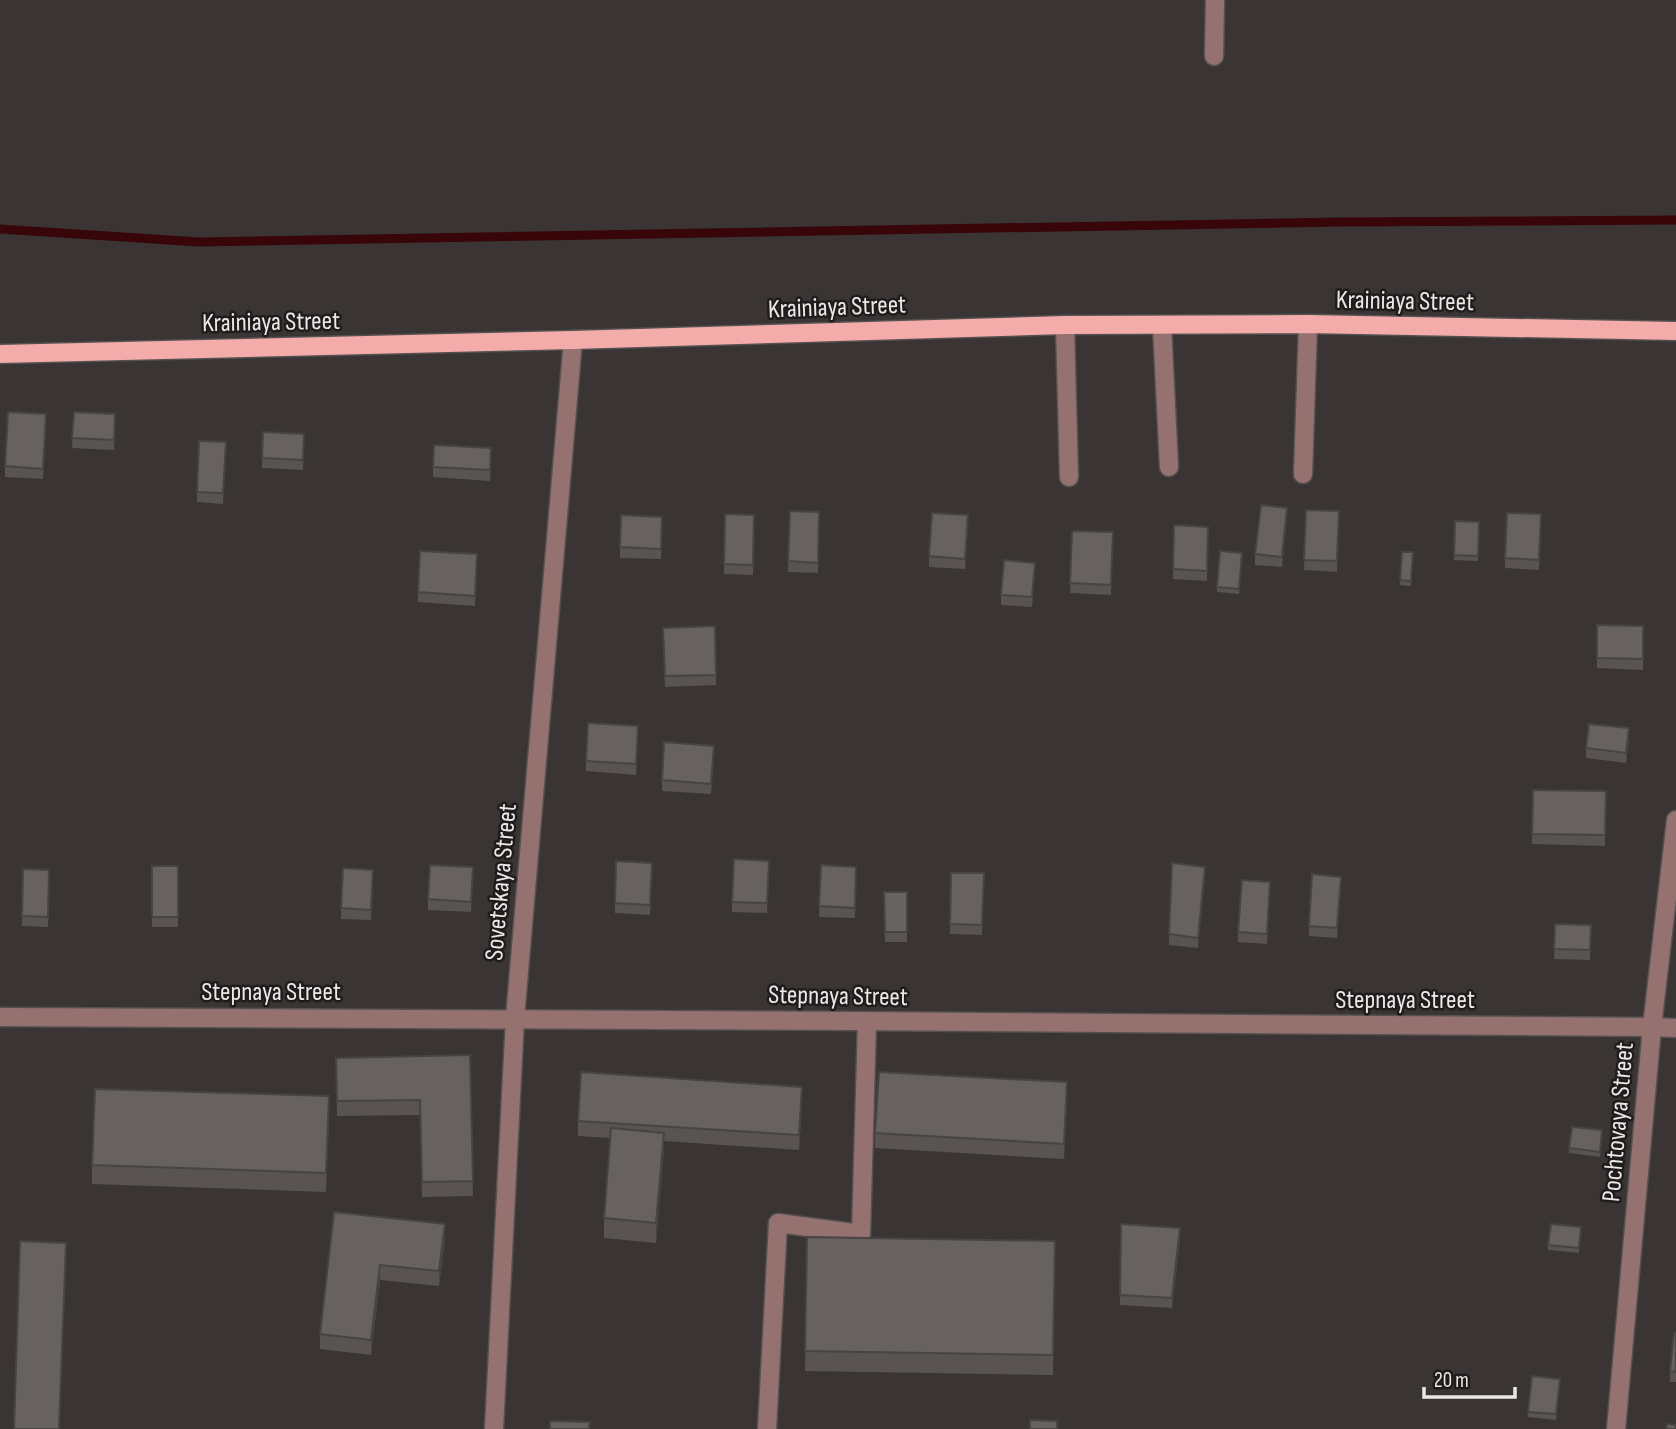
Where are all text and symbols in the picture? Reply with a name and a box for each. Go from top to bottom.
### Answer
street label: Krainiaya Street [1336,285,1474,318]
street label: Krainiaya Street [768,290,907,325]
street label: Krainiaya Street [202,306,340,339]
street label: Sovetskaya Street [479,802,524,962]
street label: Stepnaya Street [201,977,341,1008]
street label: Stepnaya Street [768,980,908,1013]
street label: Stepnaya Street [1335,985,1475,1016]
street label: Pochtovaya Street [1596,1041,1641,1203]
scale bar [1424,1356,1515,1400]
text: 20 m [1434,1368,1469,1393]

